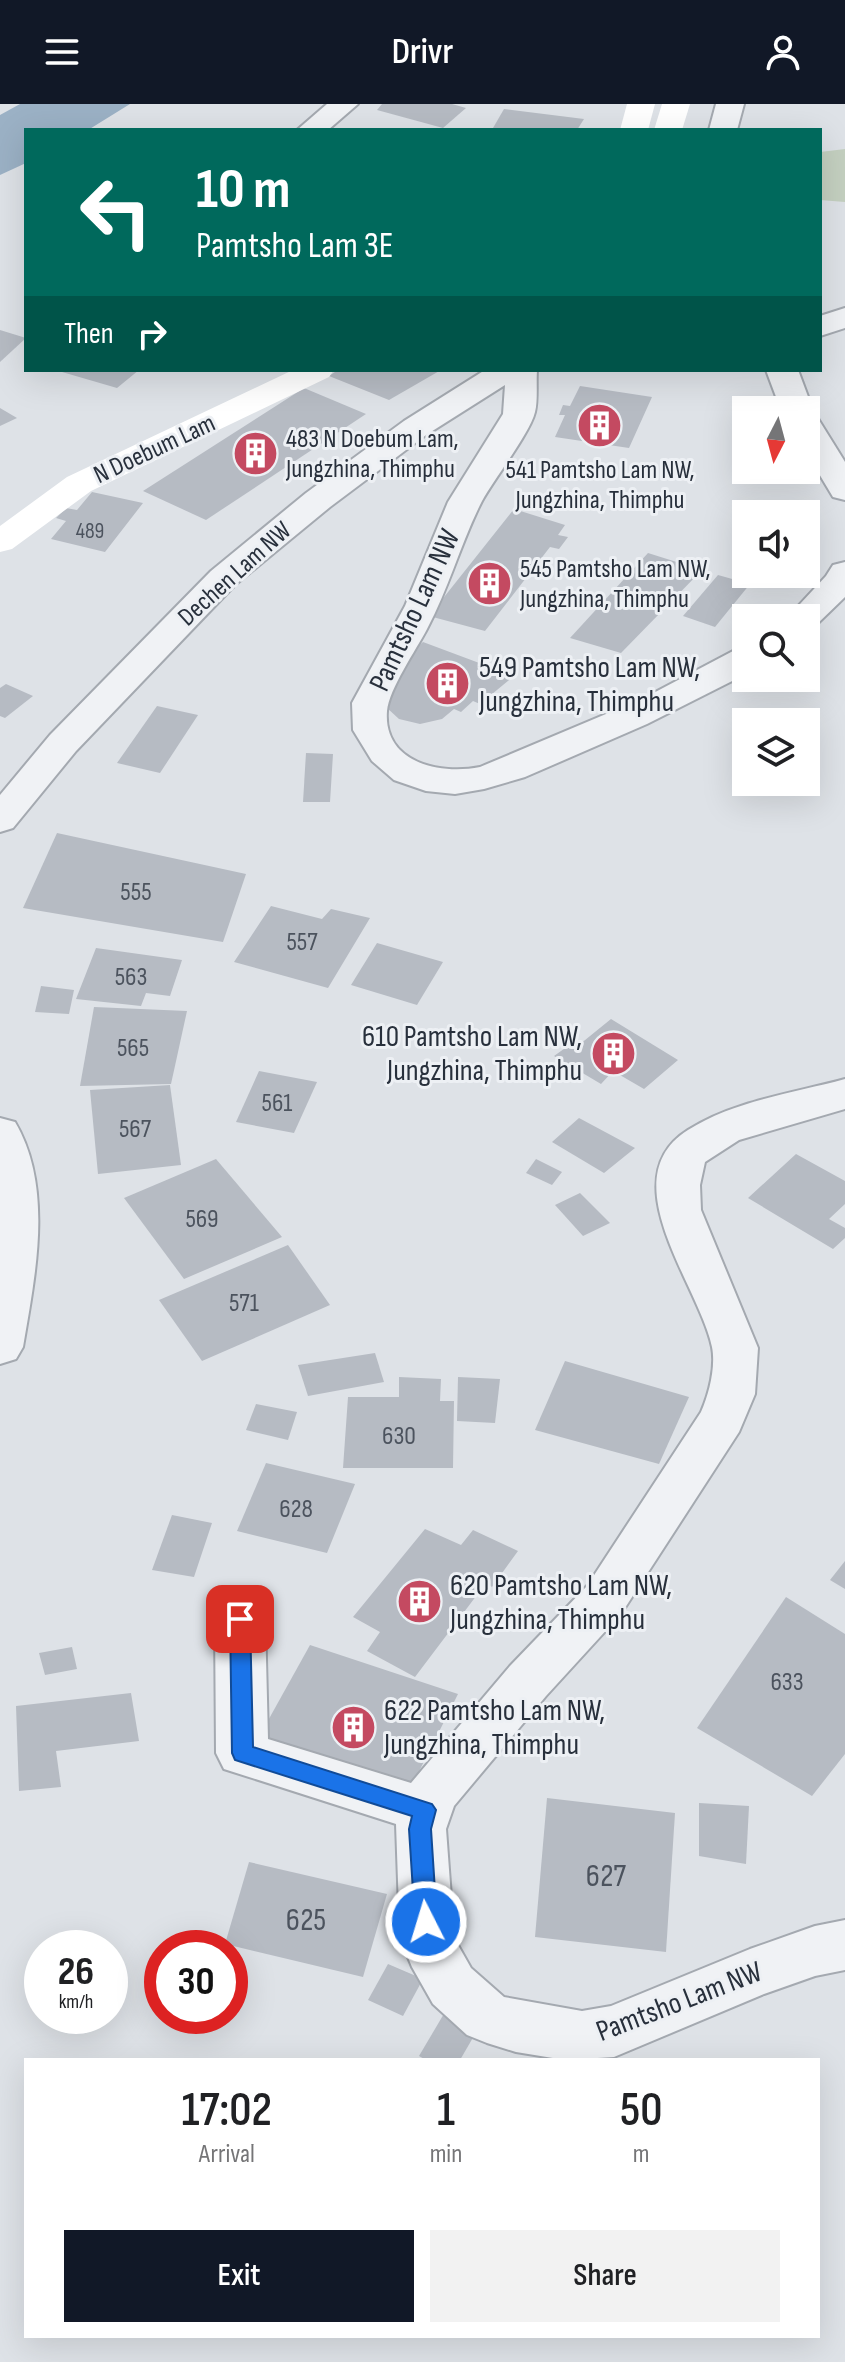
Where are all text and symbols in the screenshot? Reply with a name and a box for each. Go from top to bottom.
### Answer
icon: menu [40,30,84,74]
icon: person [761,30,805,74]
text: Drivr [392,31,453,74]
text: 10 m [196,157,290,224]
icon: left [64,160,168,264]
text: Pamtsho Lam 3E [196,225,394,268]
icon: right [130,312,174,356]
text: Then [64,316,114,352]
north arrow [732,396,820,484]
map controls [732,396,820,796]
building icon: 541 Pamtsho Lam NW, Jungzhina, Thimphu [576,402,624,450]
street label: N Doebum Lam [89,408,220,491]
place label: 483 N Doebum Lam, Jungzhina, Thimphu [285,424,459,485]
building icon: 483 N Doebum Lam, Jungzhina, Thimphu [231,429,279,477]
place label: 541 Pamtsho Lam NW, Jungzhina, Thimphu [505,455,695,516]
button: sound [732,500,820,588]
street label: Dechen Lam NW [172,515,298,633]
house number: 489 [76,518,104,545]
street label: Pamtsho Lam NW [362,523,468,697]
place label: 545 Pamtsho Lam NW, Jungzhina, Thimphu [519,554,710,615]
building icon: 545 Pamtsho Lam NW, Jungzhina, Thimphu [465,559,513,607]
button: search [732,604,820,692]
place label: 549 Pamtsho Lam NW, Jungzhina, Thimphu [478,650,700,720]
building icon: 549 Pamtsho Lam NW, Jungzhina, Thimphu [424,660,472,708]
button: layers [732,708,820,796]
house number: 555 [120,877,152,908]
house number: 557 [286,927,318,958]
house number: 563 [115,962,147,993]
place label: 610 Pamtsho Lam NW, Jungzhina, Thimphu [362,1019,582,1089]
building icon: 610 Pamtsho Lam NW, Jungzhina, Thimphu [589,1029,637,1077]
house number: 565 [117,1033,149,1064]
house number: 561 [262,1088,292,1119]
house number: 567 [119,1114,152,1145]
house number: 569 [185,1204,219,1235]
house number: 571 [229,1288,259,1319]
house number: 630 [382,1421,416,1452]
house number: 628 [279,1494,313,1525]
place label: 620 Pamtsho Lam NW, Jungzhina, Thimphu [449,1568,672,1638]
building icon: 620 Pamtsho Lam NW, Jungzhina, Thimphu [395,1578,443,1626]
pin [206,1585,274,1653]
icon: arrive [218,1597,262,1641]
house number: 633 [770,1667,804,1698]
place label: 622 Pamtsho Lam NW, Jungzhina, Thimphu [383,1693,605,1763]
building icon: 622 Pamtsho Lam NW, Jungzhina, Thimphu [329,1703,377,1751]
house number: 627 [586,1857,626,1896]
position arrow [384,1880,468,1964]
house number: 625 [286,1901,326,1940]
speed limit sign: 30 [144,1930,248,2034]
text: 26 [58,1948,94,1996]
street label: Pamtsho Lam NW [591,1954,768,2050]
text: km/h [59,1990,93,2014]
text: 17:02 [182,2082,272,2139]
text: 1 [437,2082,455,2139]
text: 50 [620,2082,662,2139]
text: Arrival [199,2139,255,2170]
text: min [430,2139,462,2170]
text: m [633,2139,649,2170]
button: Exit [64,2230,414,2322]
button: Share [430,2230,780,2322]

